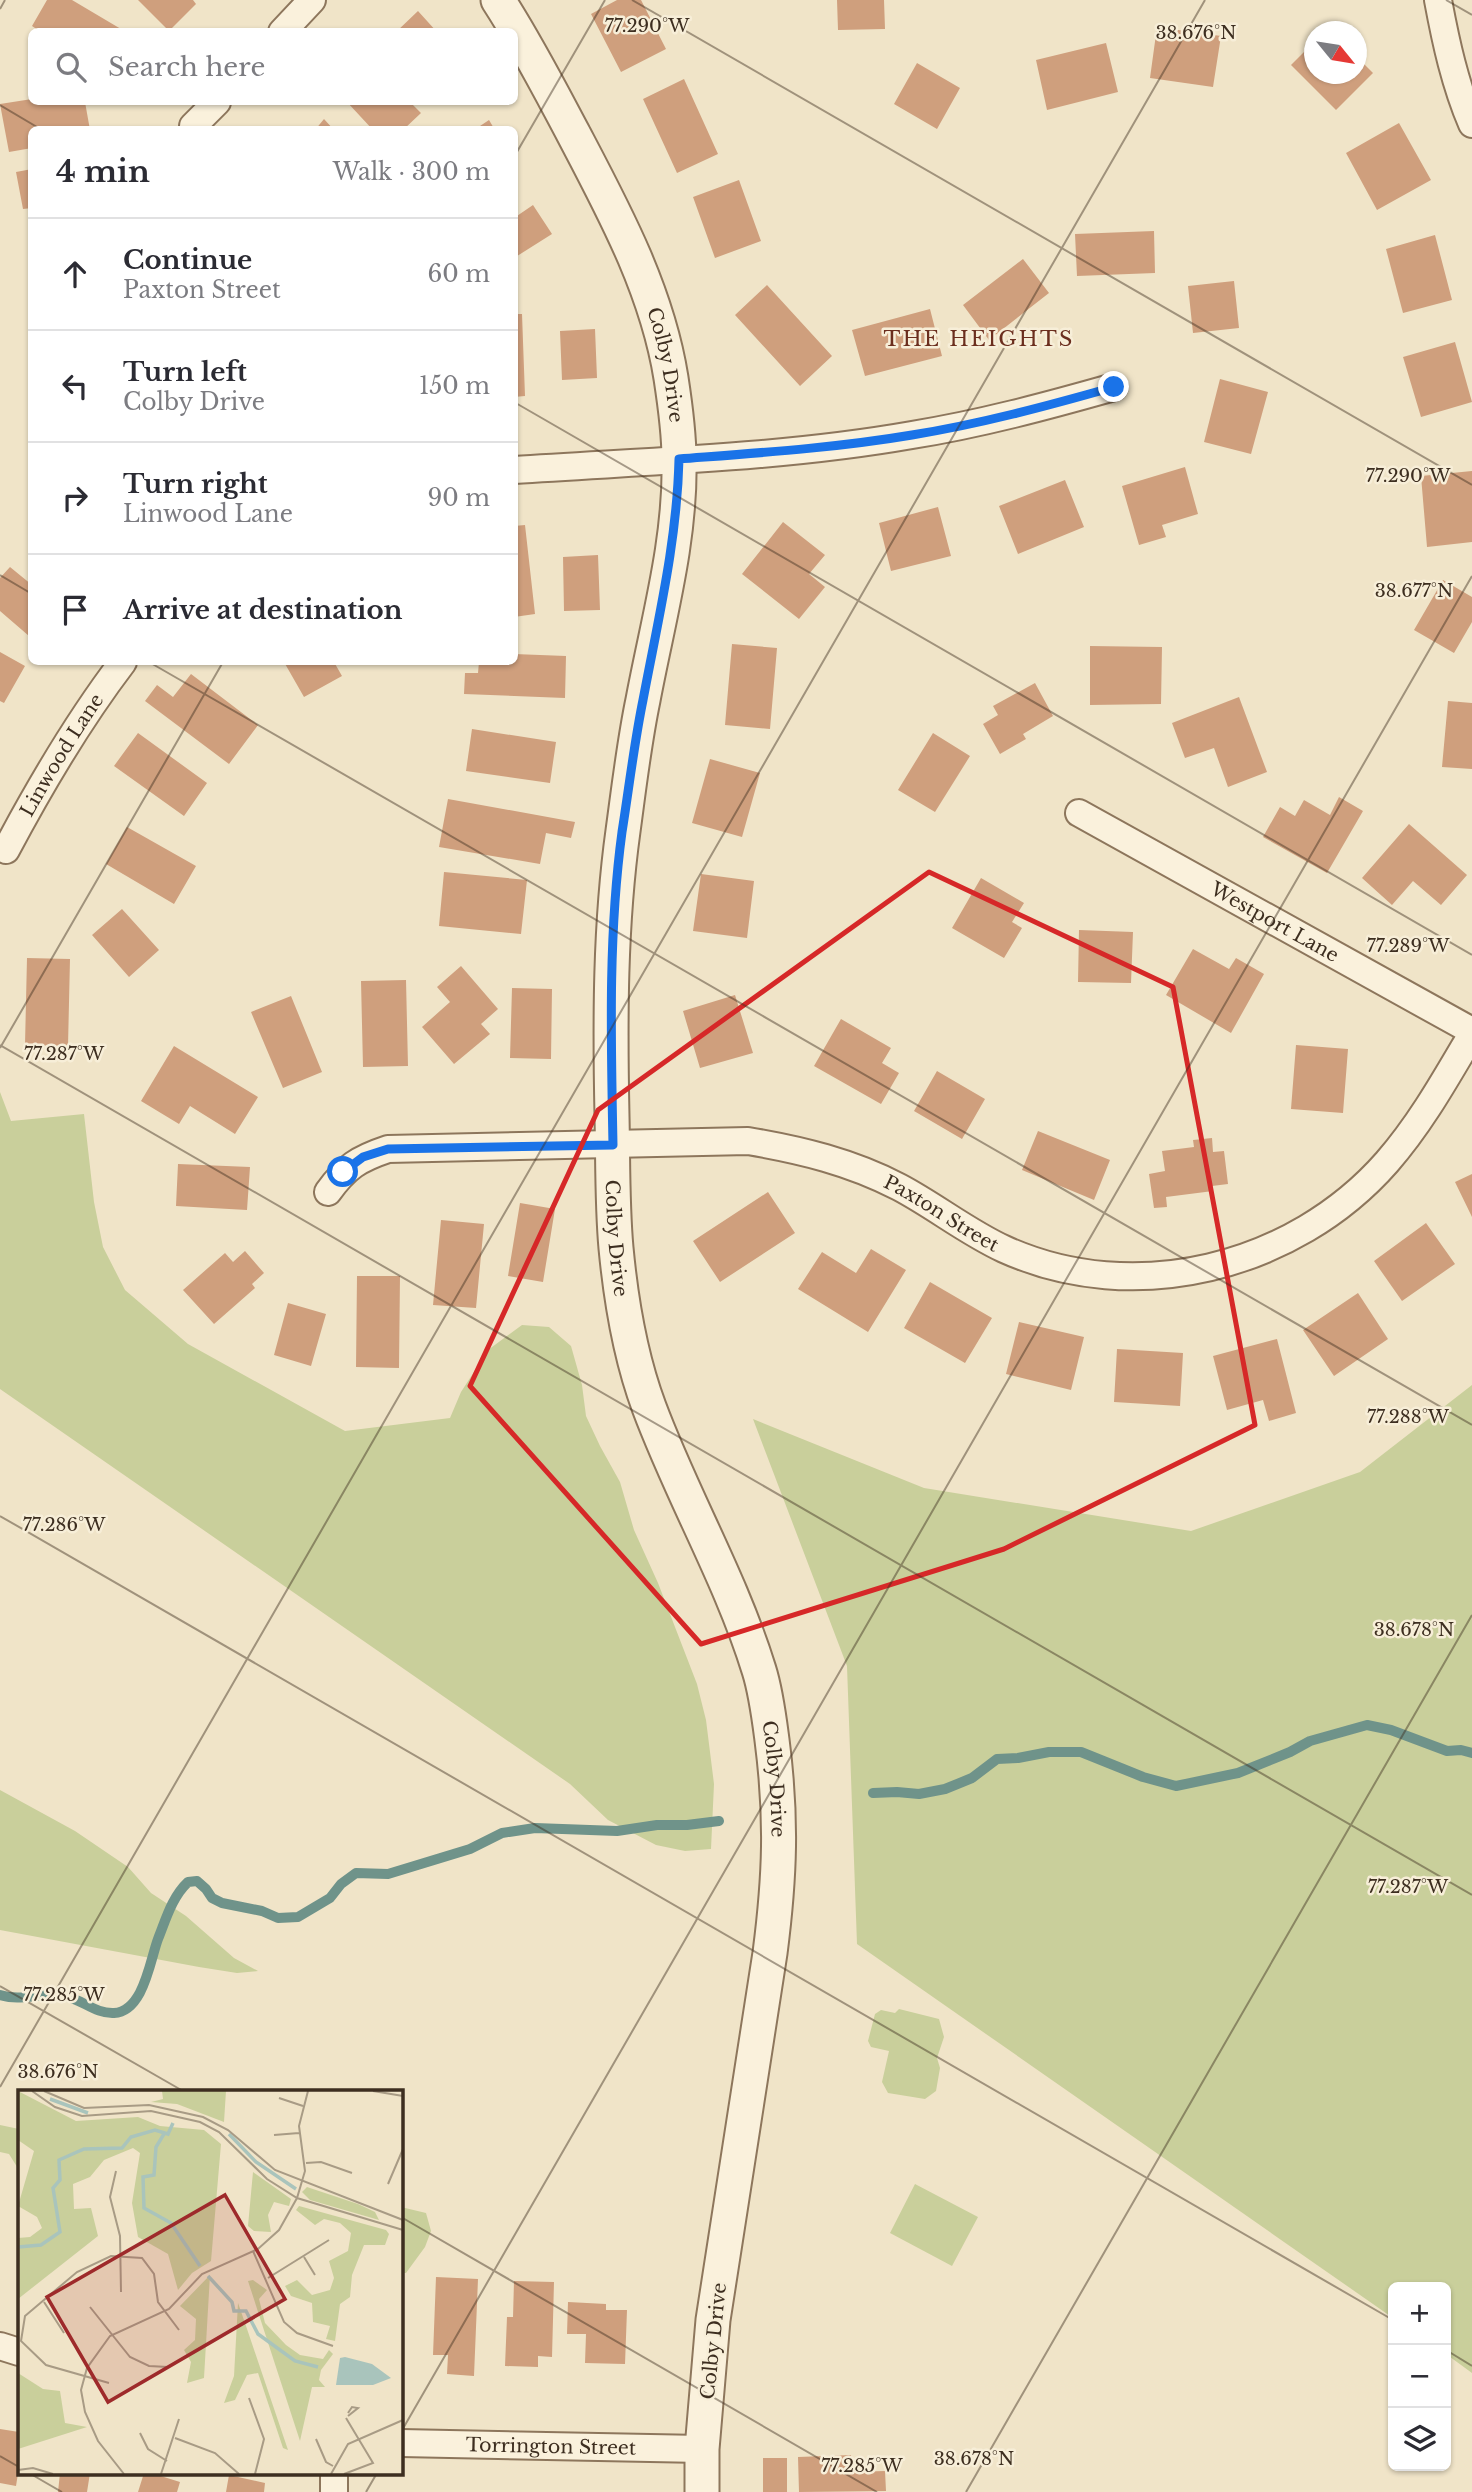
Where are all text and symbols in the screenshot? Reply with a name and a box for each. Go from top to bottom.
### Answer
text: 77.290°W [605,15,690,37]
north arrow [1304,21,1367,84]
text: 38.676°N [1155,22,1237,44]
search box [28,28,518,105]
icon: search [52,48,90,86]
text: Search here [108,51,265,83]
text: 4 min [56,153,150,190]
text: Walk · 300 m [333,158,490,186]
text: Continue [123,244,252,276]
icon: ahead [56,255,94,293]
text: 60 m [428,260,490,288]
text: Paxton Street [123,276,281,304]
street label: Colby Drive [642,304,688,424]
district label: THE HEIGHTS [884,326,1074,352]
text: Turn left [123,356,247,388]
icon: left [56,367,94,405]
route end [1098,371,1129,402]
text: 150 m [419,372,490,400]
text: Colby Drive [123,388,265,416]
text: 77.290°W [1366,465,1451,487]
text: Turn right [123,468,268,500]
icon: right [56,479,94,517]
text: 90 m [428,484,490,512]
text: Linwood Lane [123,500,293,528]
text: 38.677°N [1375,580,1453,602]
icon: arrive [56,591,94,629]
text: Arrive at destination [123,594,403,626]
street label: Linwood Lane [15,689,108,821]
street label: Westport Lane [1206,877,1343,967]
text: 77.289°W [1367,935,1450,957]
text: 77.287°W [24,1043,105,1065]
route start [327,1156,358,1187]
street label: Paxton Street [880,1170,1003,1257]
street label: Colby Drive [601,1179,633,1298]
text: 77.288°W [1367,1406,1450,1428]
text: 77.286°W [23,1514,106,1536]
text: 38.678°N [1374,1619,1454,1641]
street label: Colby Drive [758,1719,790,1837]
text: 77.287°W [1368,1876,1449,1898]
text: 77.285°W [23,1984,106,2006]
text: 38.676°N [17,2061,99,2083]
inset map [18,2090,402,2474]
street label: Colby Drive [696,2282,731,2401]
map controls [1388,2282,1451,2471]
button: + [1388,2282,1451,2345]
button: − [1388,2345,1451,2408]
button: layers [1388,2408,1451,2471]
street label: Torrington Street [466,2433,637,2460]
text: 38.678°N [934,2448,1014,2470]
text: 77.285°W [821,2455,904,2477]

